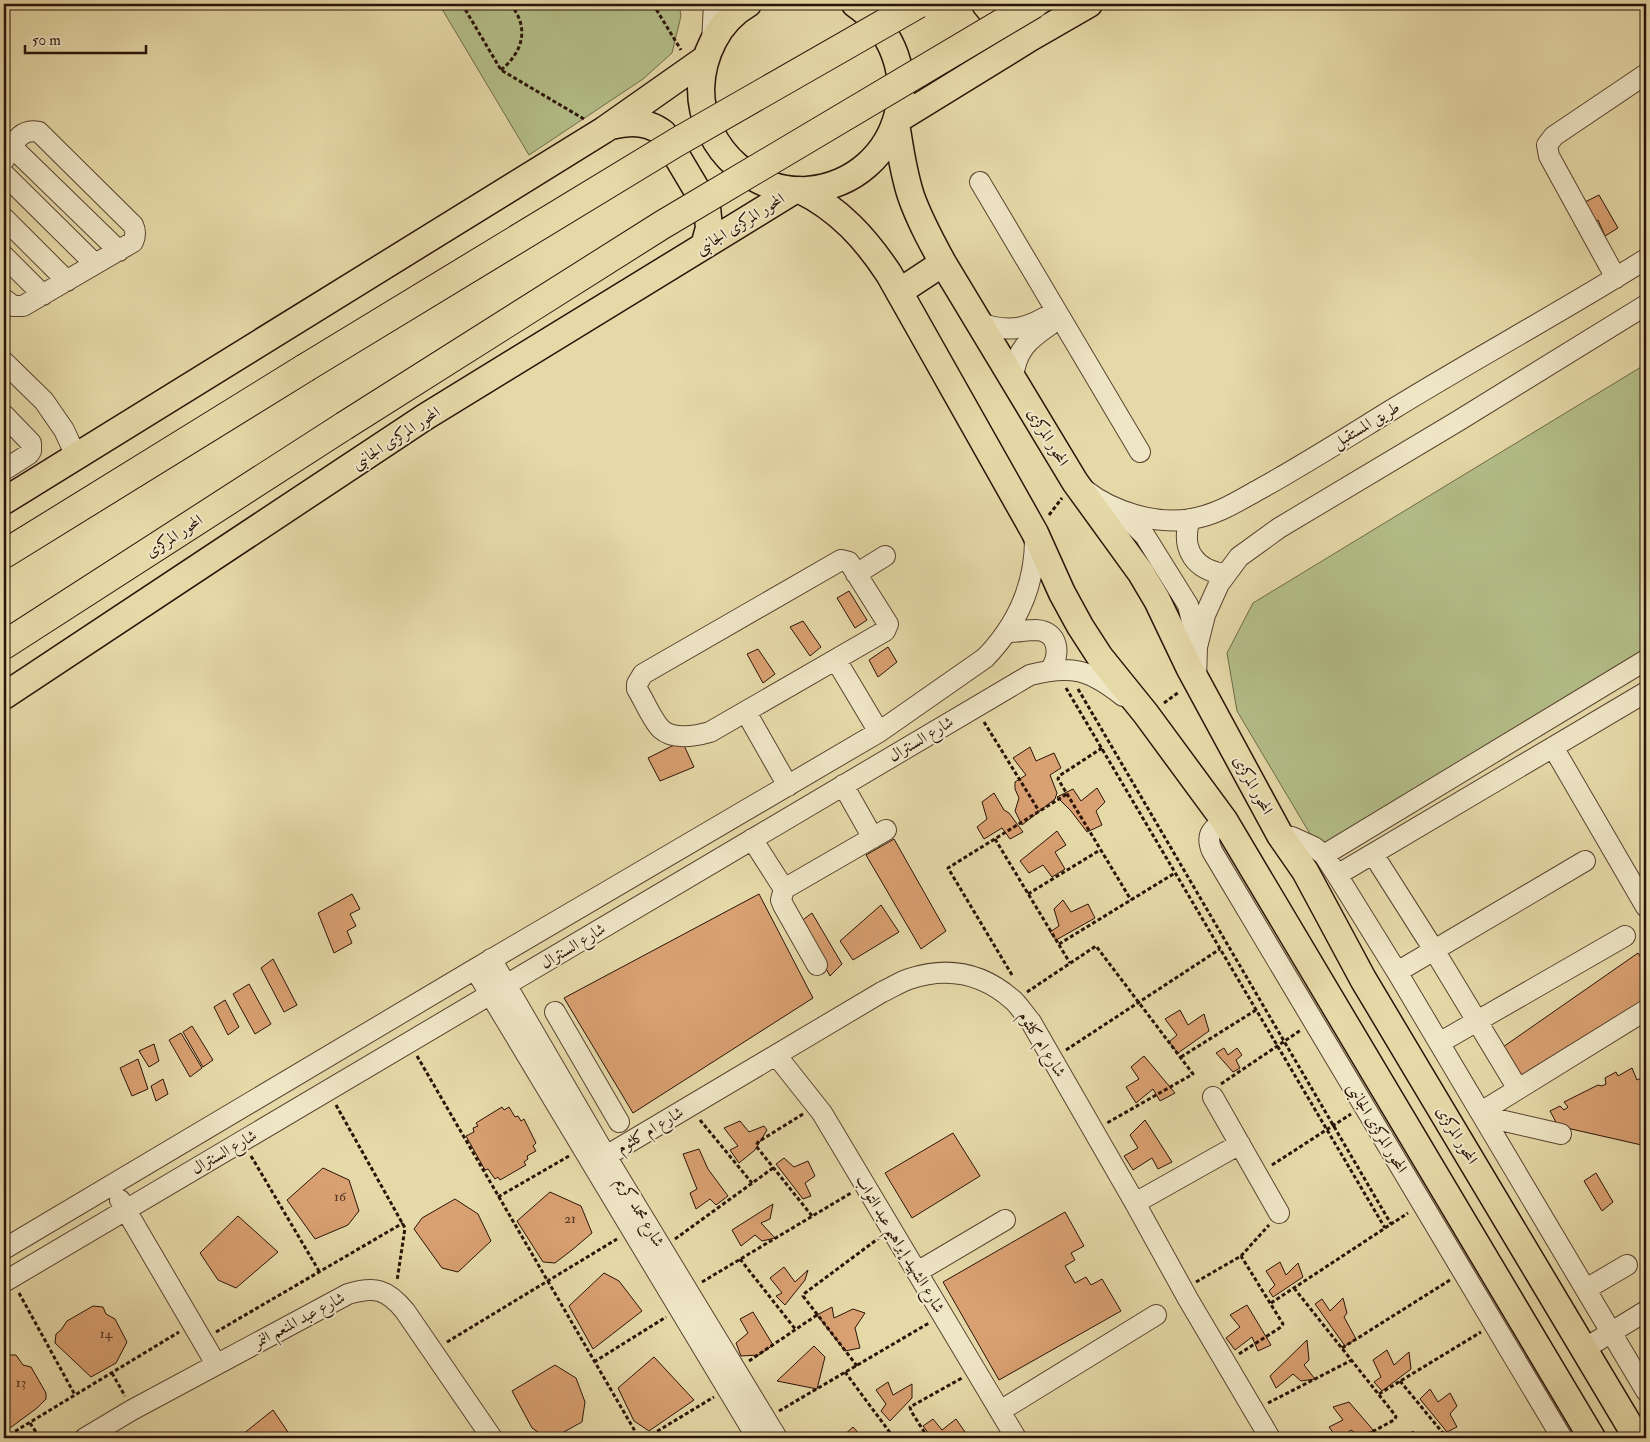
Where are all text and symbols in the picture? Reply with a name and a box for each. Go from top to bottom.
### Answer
scale bar [25,22,146,54]
text: 50 m [32,31,61,50]
street label: المحور المركزى الجانبى [692,189,789,261]
street label: طريق المستقبل [1329,397,1404,454]
street label: المحور المركزى الجانبى [348,402,445,476]
street label: المحور المركزى [1023,404,1073,470]
street label: المحور المركزى [141,510,207,562]
street label: شارع السنترال [885,712,959,769]
street label: المحور المركزى [1229,752,1277,818]
street label: شارع السنترال [537,919,611,976]
street label: شارع ام كلثوم [1010,1007,1070,1083]
street label: المحور المركزى الجانبى [1341,1079,1412,1178]
street label: شارع ام كلثوم [613,1102,689,1161]
street label: المحور المركزى [1432,1102,1482,1168]
street label: شارع السنترال [188,1125,262,1181]
street label: شارع الشهيد إبراهيم عبد التواب [846,1171,949,1320]
street label: شارع محمد كريم [608,1173,669,1253]
house number: 16 [334,1188,347,1205]
house number: 21 [564,1210,576,1227]
street label: شارع عبد المنعم النمر [248,1287,351,1358]
house number: 14 [100,1325,114,1342]
house number: 13 [16,1374,26,1391]

